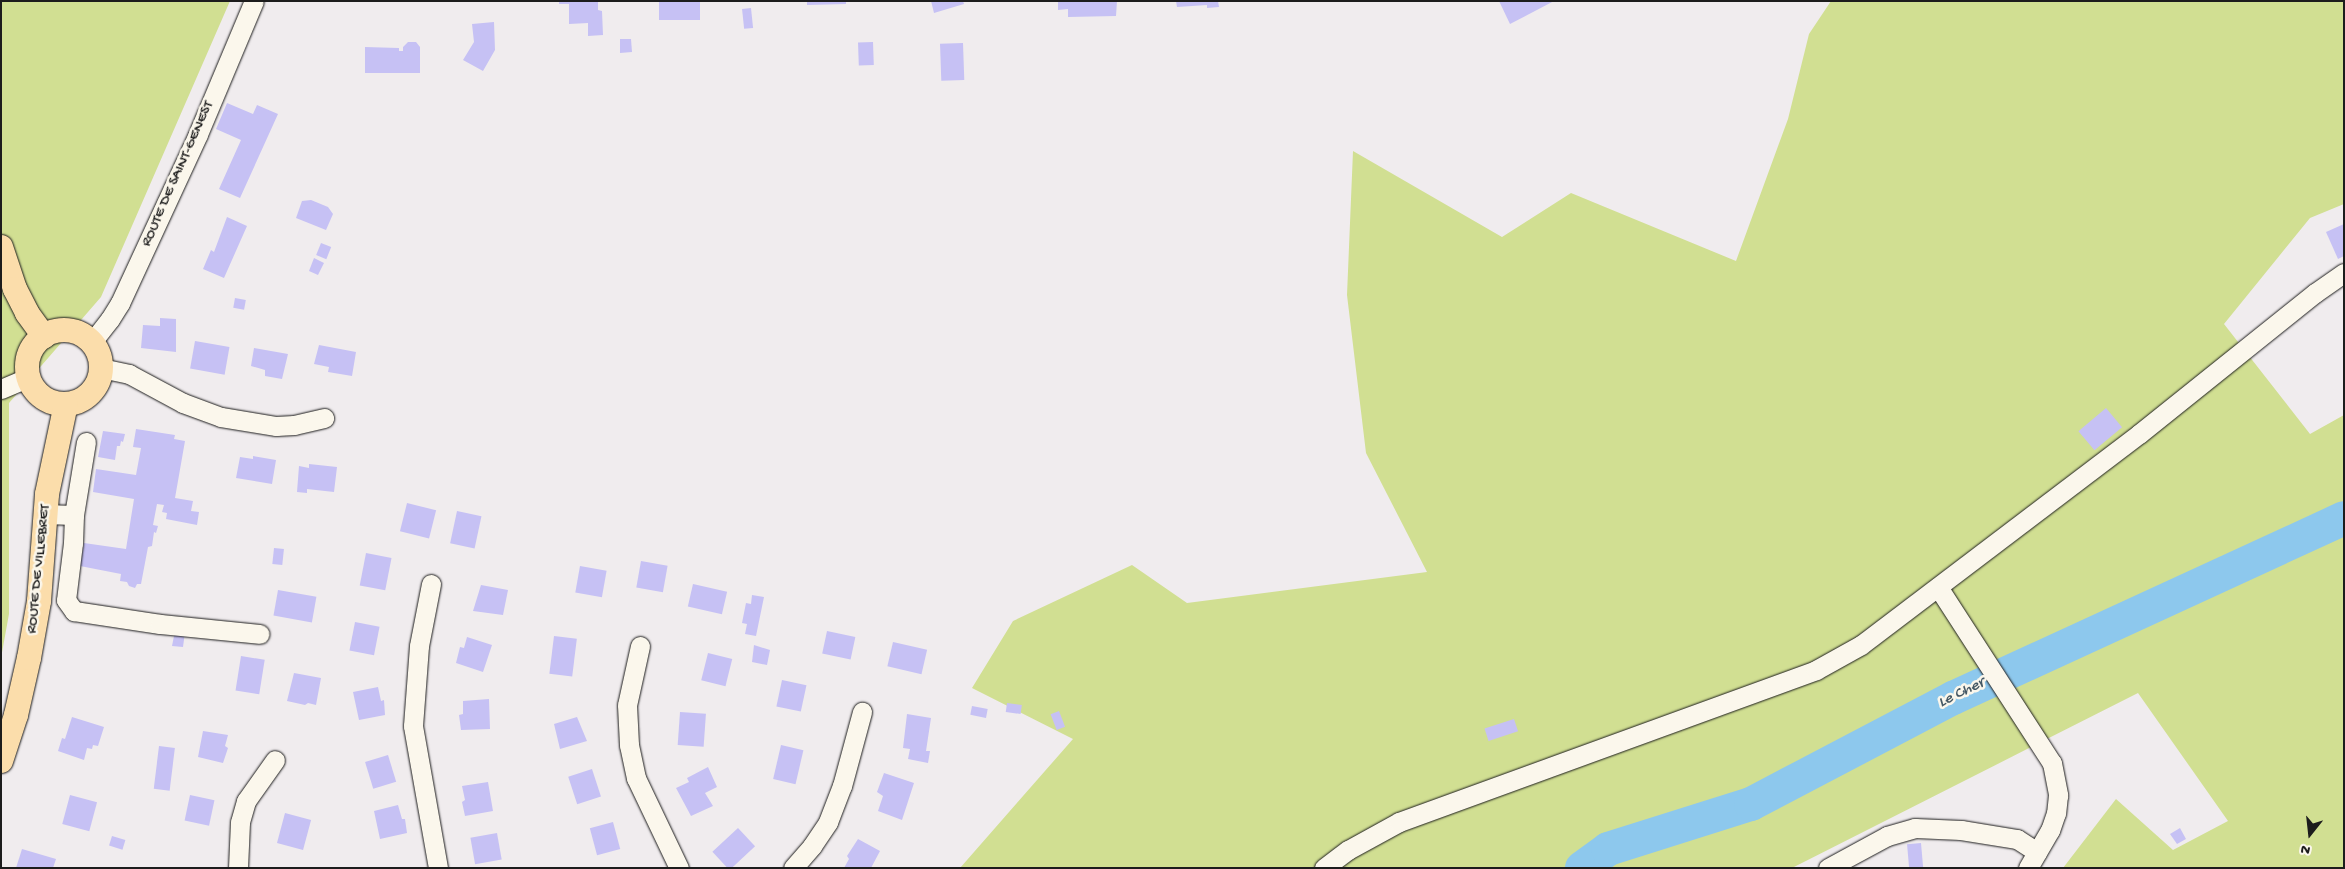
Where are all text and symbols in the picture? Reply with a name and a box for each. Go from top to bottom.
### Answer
street label: ROUTE DE SAINT-GENEST [138,99,218,249]
street label: ROUTE DE VILLEBRET [23,504,55,634]
water label: Le Cher [1936,675,1988,713]
north arrow [2285,809,2335,859]
text: N [2299,839,2312,858]

